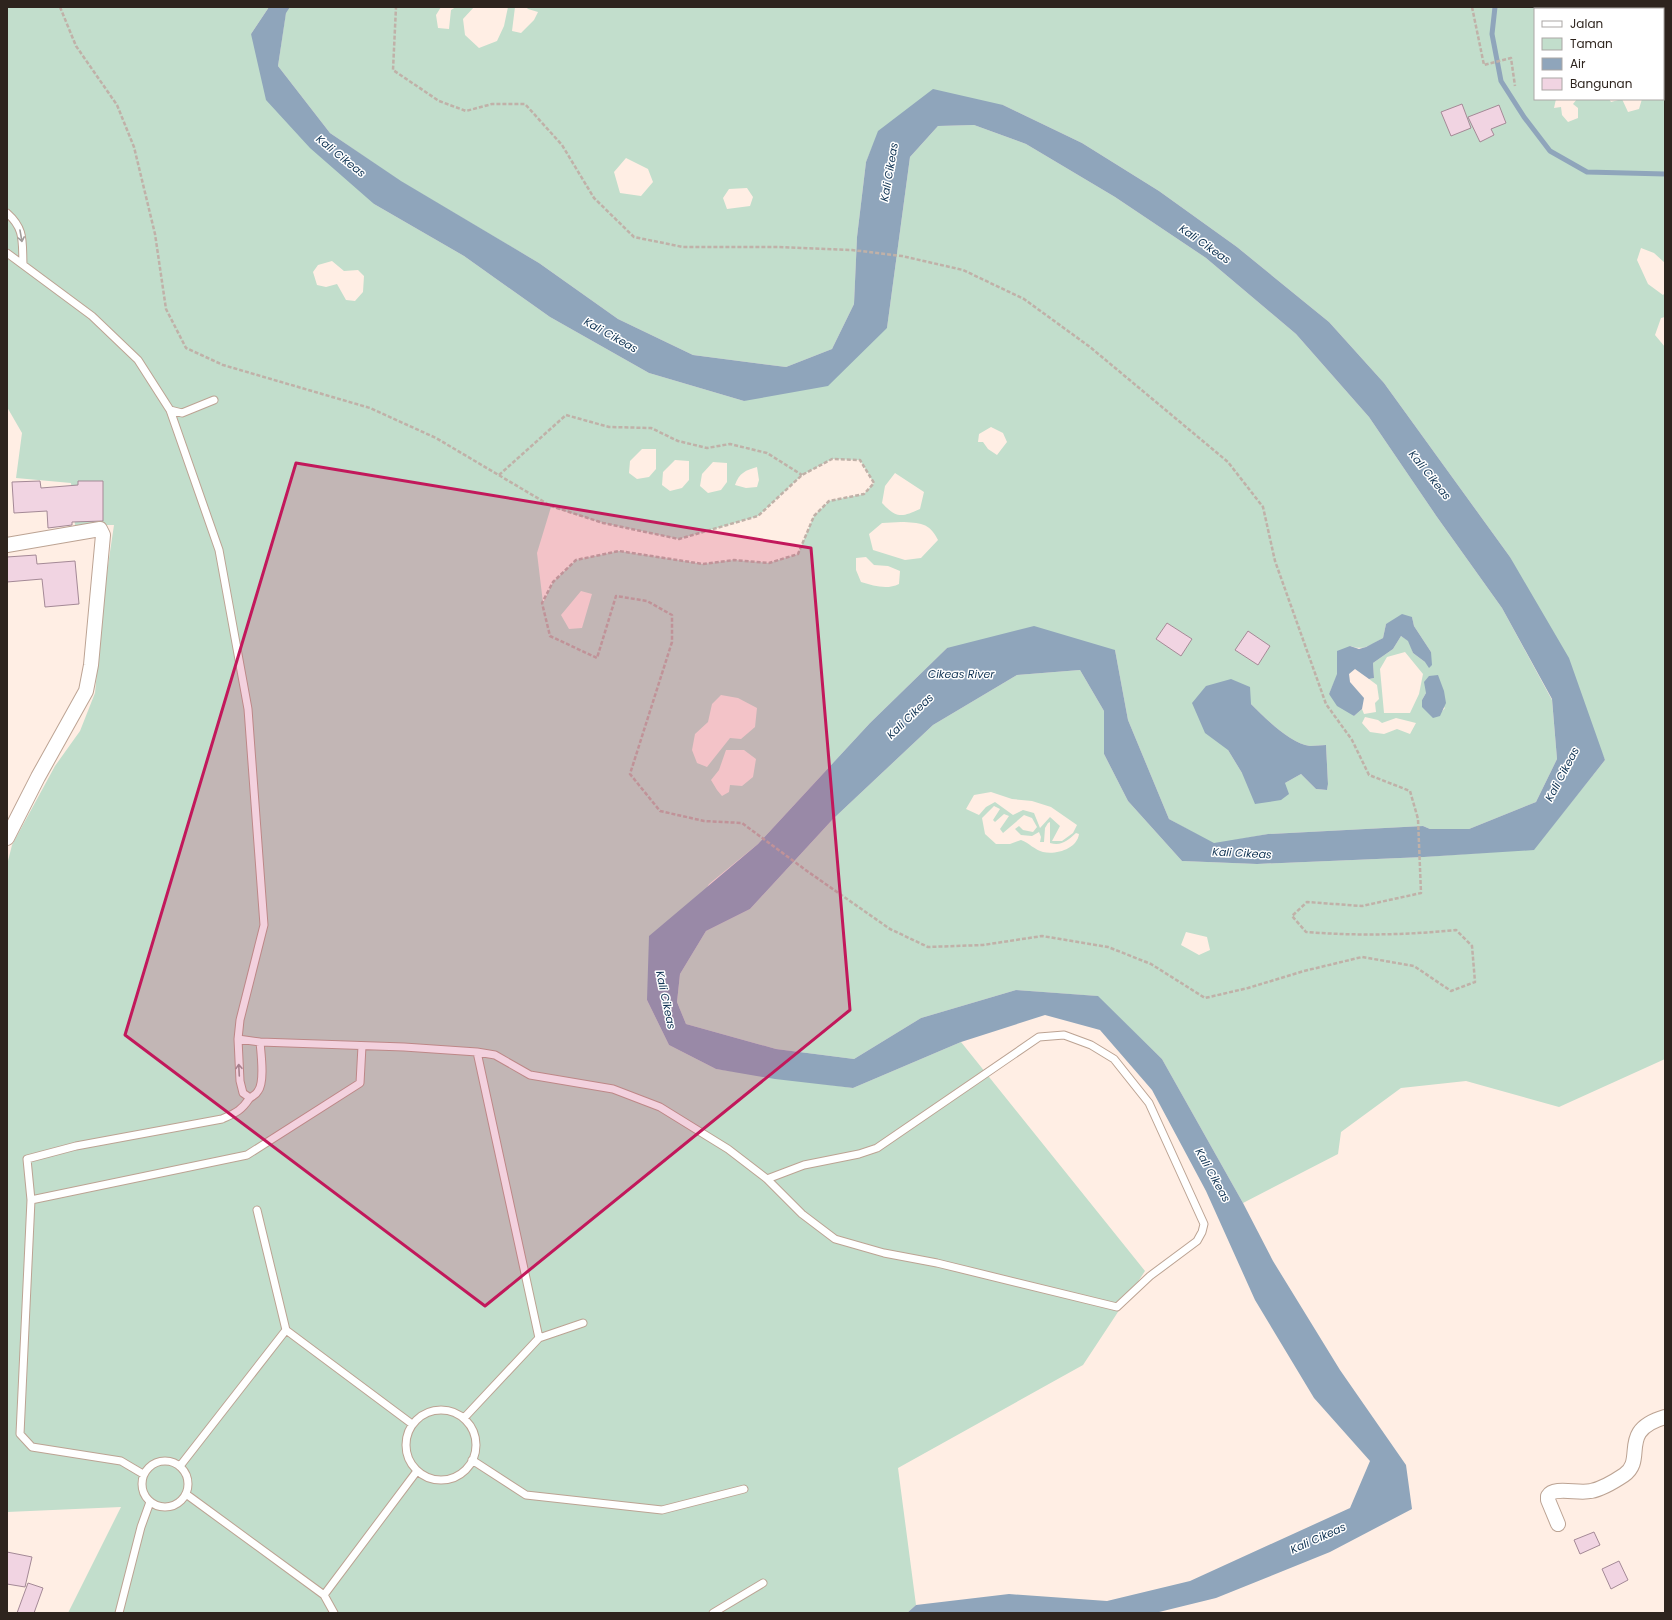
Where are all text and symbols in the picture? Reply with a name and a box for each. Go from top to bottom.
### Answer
legend [1534,8,1664,100]
text: Jalan [1570,15,1603,32]
text: Taman [1570,35,1613,52]
text: Air [1570,55,1586,72]
text: Bangunan [1570,75,1632,92]
water label: Kali Cikeas [313,131,369,181]
water label: Kali Cikeas [876,141,902,203]
water label: Kali Cikeas [1176,220,1234,268]
one-way arrow [18,229,26,242]
water label: Kali Cikeas [581,314,641,357]
water label: Kali Cikeas [1405,447,1455,503]
water label: Cikeas River [928,666,995,682]
water label: Kali Cikeas [883,689,937,742]
water label: Kali Cikeas [1541,744,1583,804]
water label: Kali Cikeas [1212,843,1272,863]
water label: Kali Cikeas [652,969,680,1031]
one-way arrow [235,1064,243,1077]
water label: Kali Cikeas [1192,1145,1235,1205]
water label: Kali Cikeas [1288,1518,1349,1557]

